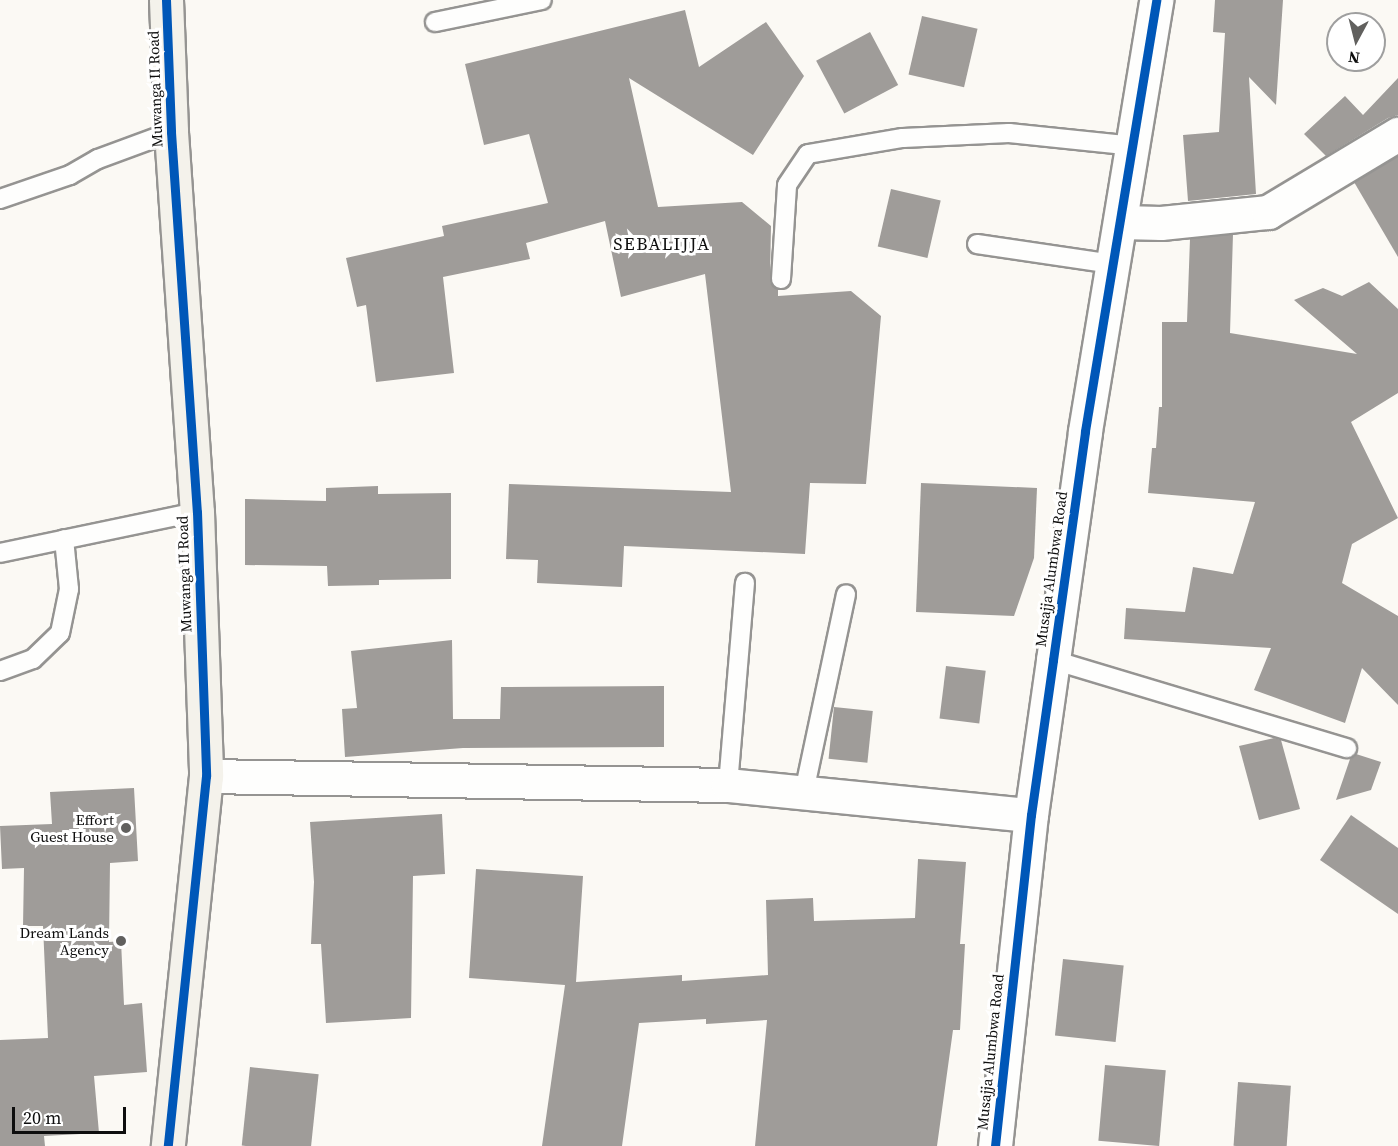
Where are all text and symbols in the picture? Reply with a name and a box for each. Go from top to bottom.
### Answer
north arrow [1326,12,1386,72]
street label: Muwanga II Road [144,30,166,148]
text: N [1347,46,1361,70]
district label: SEBALIJJA [613,233,711,255]
street label: Musajja Alumbwa Road [1031,490,1071,648]
street label: Muwanga II Road [173,515,195,633]
place label: Effort Guest House [30,810,114,845]
marker: Effort Guest House [119,821,133,835]
place label: Dream Lands Agency [19,923,109,958]
marker: Dream Lands Agency [114,934,128,948]
street label: Musajja Alumbwa Road [973,973,1007,1131]
scale bar [15,1095,129,1133]
text: 20 m [23,1105,61,1130]

